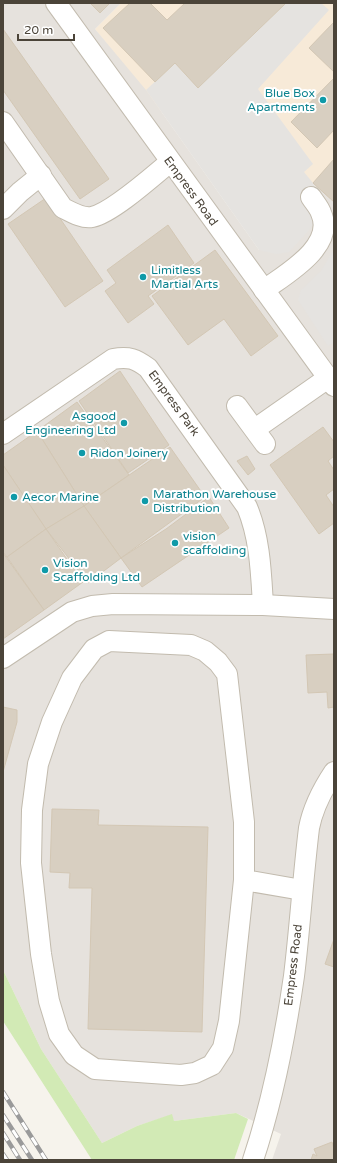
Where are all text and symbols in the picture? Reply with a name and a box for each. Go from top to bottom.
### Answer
scale bar [18,16,74,42]
text: 20 m [24,23,53,37]
place label: Blue Box Apartments [247,86,315,114]
marker: Blue Box Apartments [318,95,328,105]
street label: Empress Road [161,154,221,228]
place label: Limitless Martial Arts [151,263,218,291]
marker: Limitless Martial Arts [138,272,148,282]
street label: Empress Park [146,367,203,439]
place label: Asgood Engineering Ltd [25,409,116,437]
marker: Asgood Engineering Ltd [119,418,129,428]
place label: Ridon Joinery [90,446,168,460]
marker: Ridon Joinery [77,448,87,458]
place label: Marathon Warehouse Distribution [153,487,276,515]
place label: Aecor Marine [22,490,99,504]
marker: Aecor Marine [9,492,19,502]
marker: Marathon Warehouse Distribution [140,496,150,506]
place label: vision scaffolding [183,529,246,557]
marker: vision scaffolding [170,538,180,548]
place label: Vision Scaffolding Ltd [53,556,140,584]
marker: Vision Scaffolding Ltd [40,565,50,575]
street label: Empress Road [281,923,305,1007]

